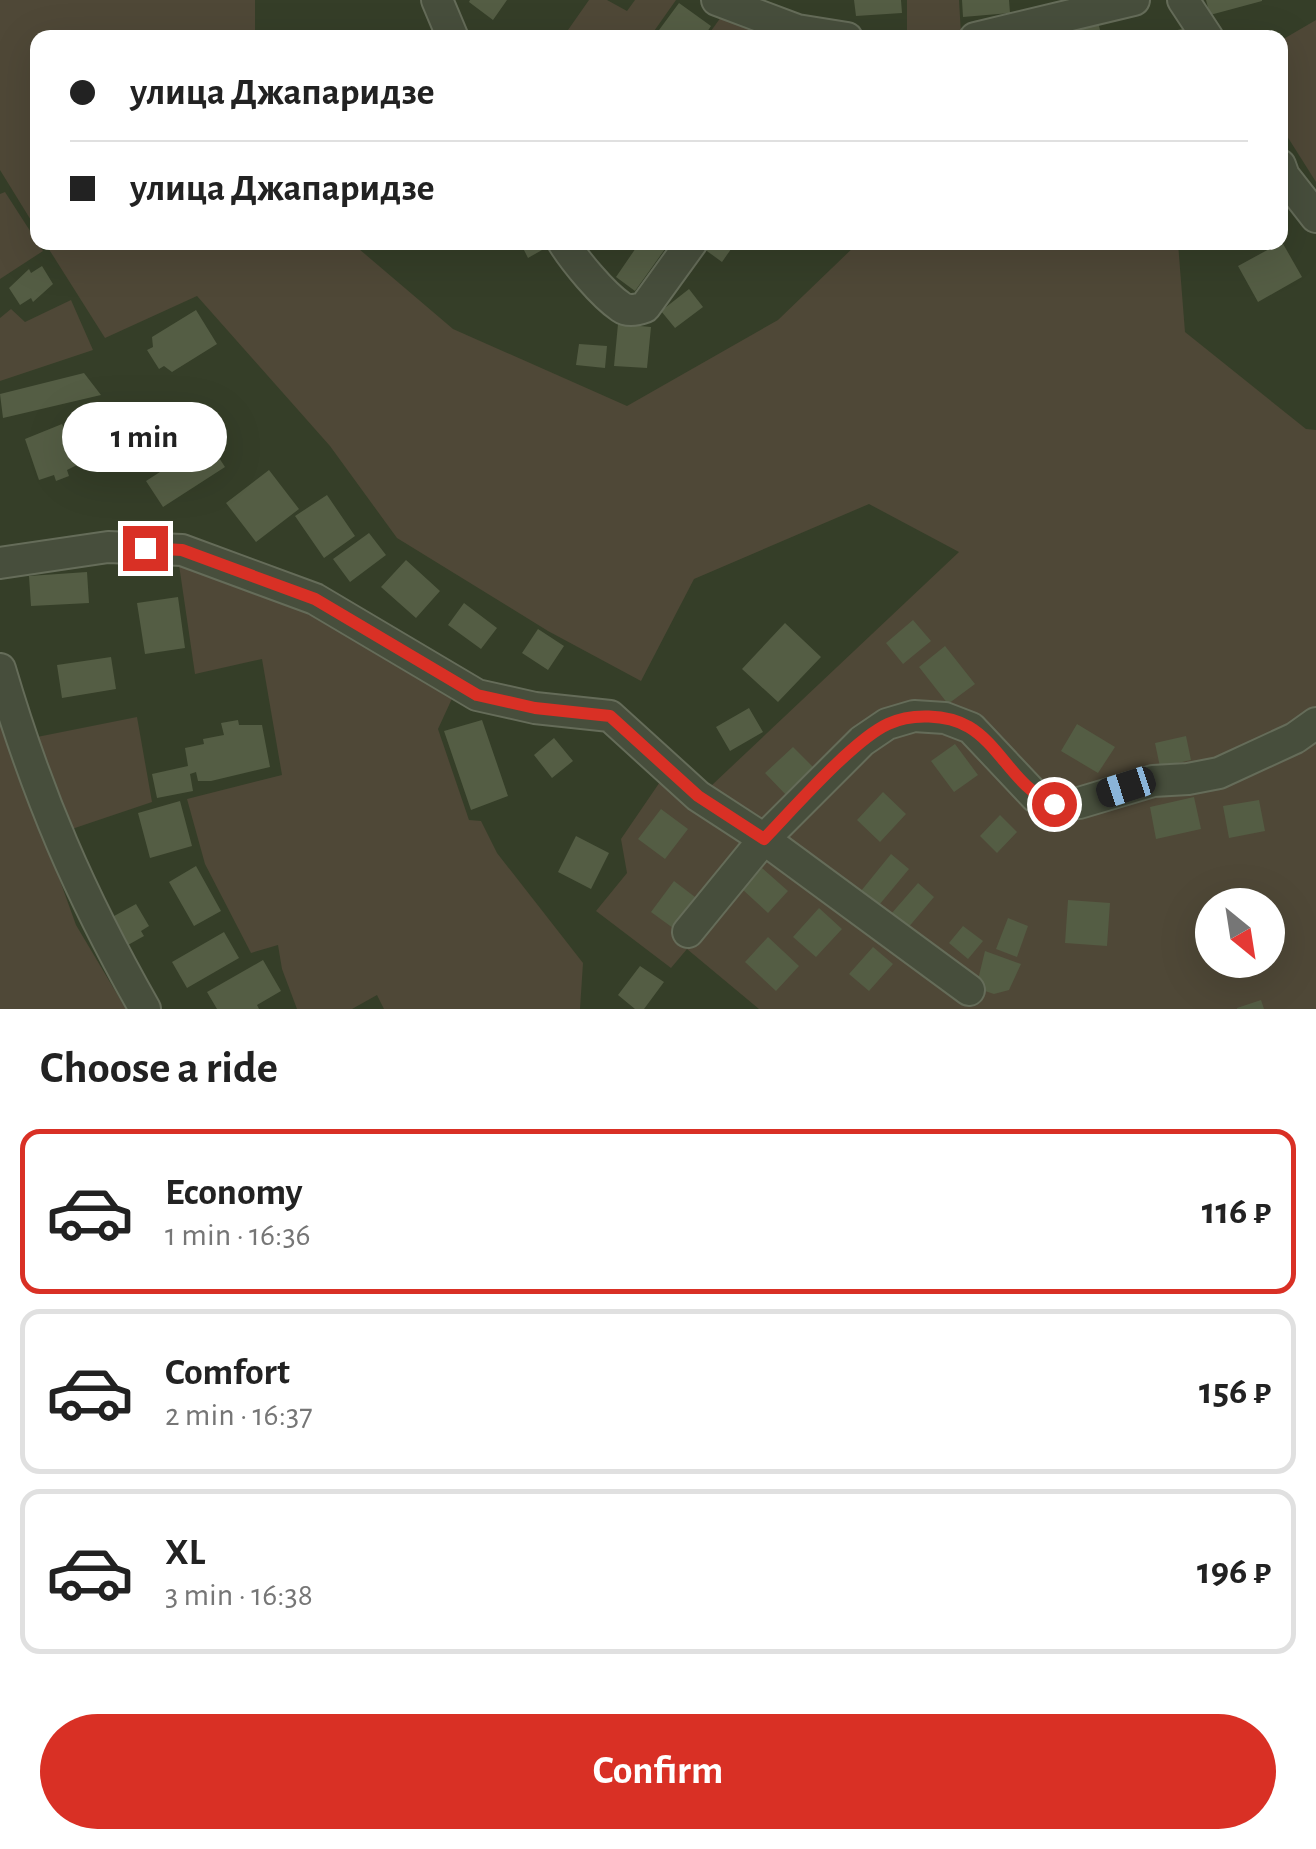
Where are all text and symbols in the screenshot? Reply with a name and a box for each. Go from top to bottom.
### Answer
text: улица Джапаридзе [130,74,435,112]
text: улица Джапаридзе [130,170,435,208]
callout: 1 min [62,403,228,473]
text: 1 min [111,421,178,453]
route end [123,526,168,571]
car [1093,763,1159,811]
route start [1032,782,1077,827]
north arrow [1195,888,1285,978]
map controls [1195,888,1285,978]
text: Choose a ride [40,1046,278,1091]
icon: car [45,1167,135,1257]
text: Economy [165,1174,303,1212]
text: 116 ₽ [1202,1193,1271,1231]
text: 1 min · 16:36 [165,1219,311,1251]
icon: car [45,1347,135,1437]
text: Comfort [165,1354,290,1392]
text: 156 ₽ [1199,1373,1271,1411]
text: 2 min · 16:37 [165,1399,313,1431]
icon: car [45,1527,135,1617]
text: XL [165,1534,205,1572]
text: 196 ₽ [1197,1553,1271,1591]
text: 3 min · 16:38 [165,1579,313,1611]
button: Confirm [40,1714,1276,1829]

